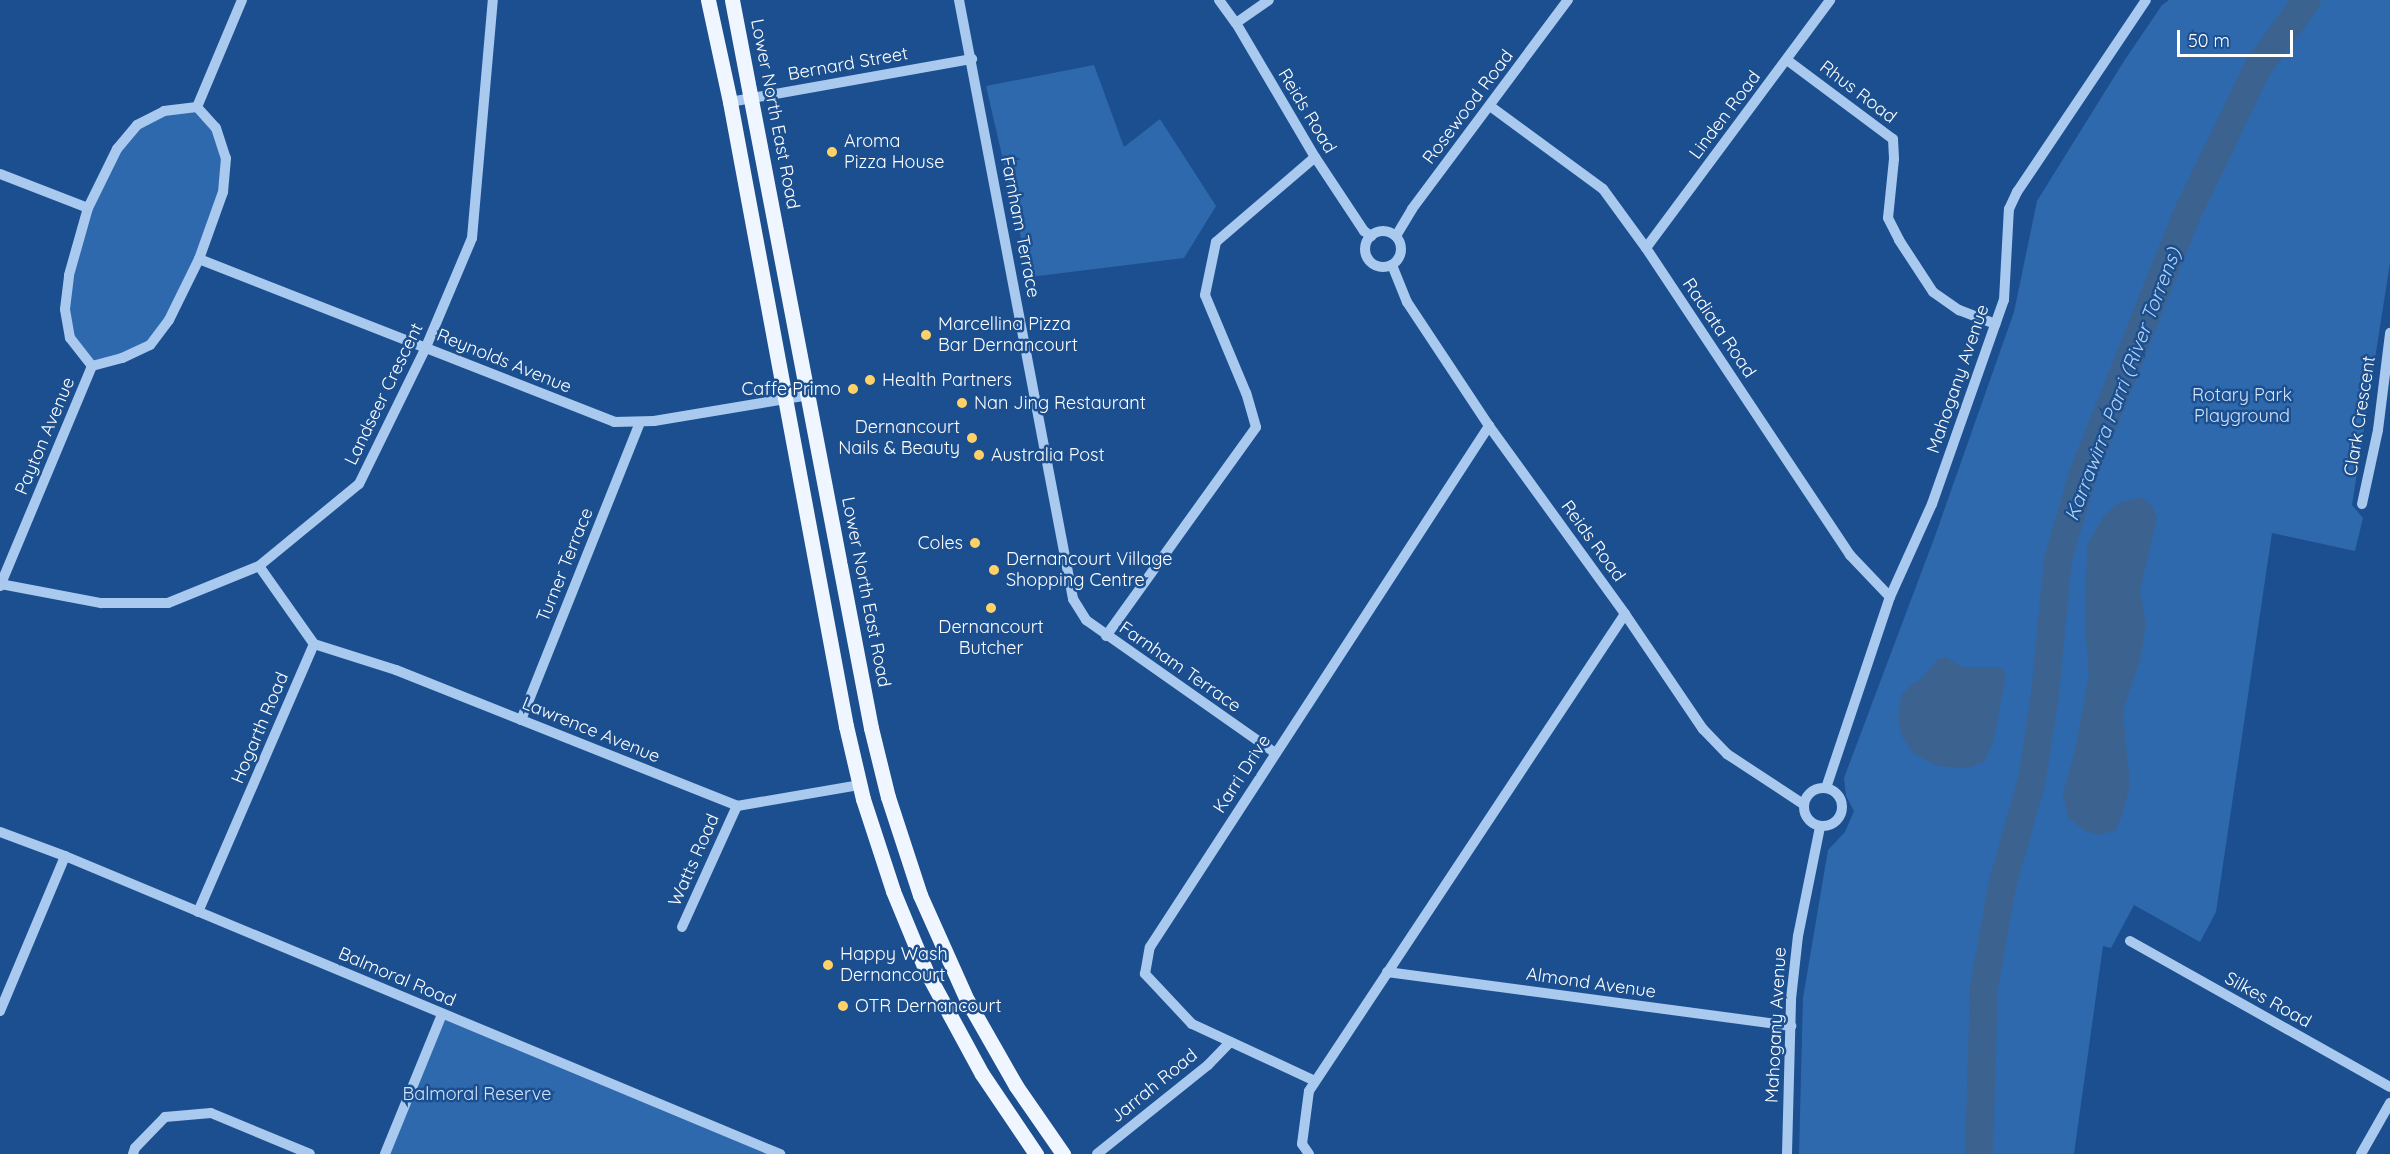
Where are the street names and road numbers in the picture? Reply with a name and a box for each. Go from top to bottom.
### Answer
street label: Lower North East Road [746,17,804,211]
street label: Bernard Street [786,43,910,85]
street label: Rosewood Road [1418,46,1518,168]
street label: Rhus Road [1815,56,1901,128]
street label: Reids Road [1273,65,1341,157]
street label: Linden Road [1685,67,1765,163]
street label: Farnham Terrace [996,155,1044,299]
street label: Radiata Road [1678,274,1760,382]
street label: Mahogany Avenue [1922,302,1994,456]
street label: Landseer Crescent [340,319,428,469]
street label: Reynolds Avenue [434,324,574,398]
street label: Clark Crescent [2340,354,2380,478]
street label: Payton Avenue [11,374,79,498]
street label: Lower North East Road [837,495,895,689]
street label: Reids Road [1556,496,1630,586]
street label: Turner Terrace [532,505,598,625]
street label: Farnham Terrace [1115,617,1245,717]
street label: Hogarth Road [227,669,293,787]
street label: Lawrence Avenue [519,692,663,768]
street label: Karri Drive [1209,731,1275,817]
street label: Watts Road [664,811,724,909]
street label: Balmoral Road [335,943,459,1011]
street label: Mahogany Avenue [1761,947,1791,1103]
street label: Almond Avenue [1525,963,1657,1003]
street label: Silkes Road [2221,967,2315,1033]
street label: Jarrah Road [1106,1044,1202,1128]

